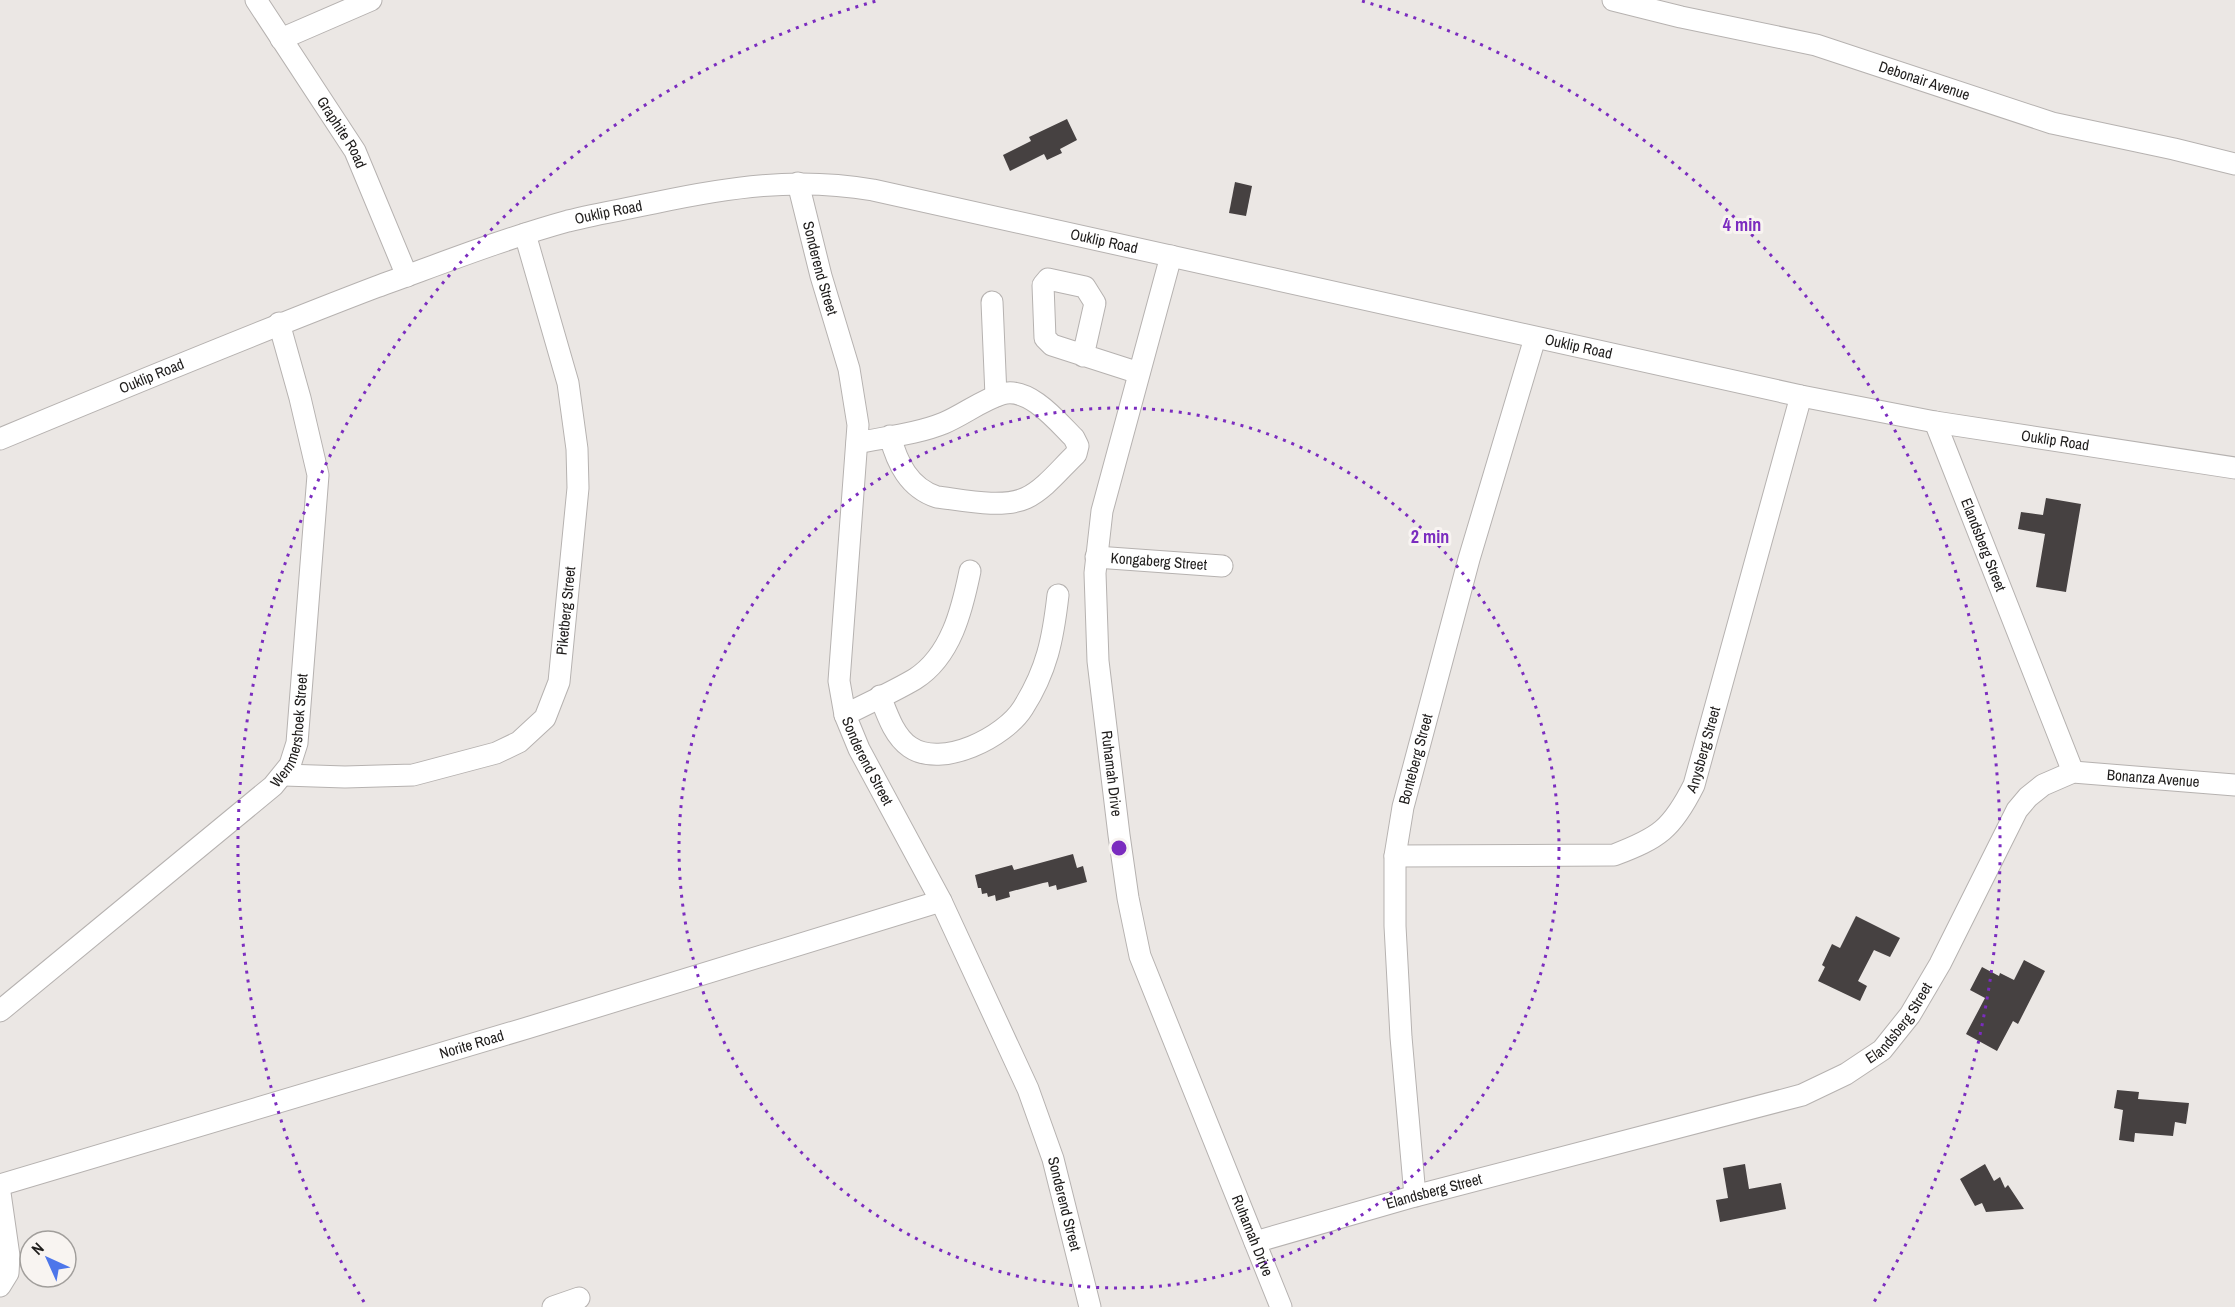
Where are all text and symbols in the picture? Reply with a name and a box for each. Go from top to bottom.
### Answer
street label: Debonair Avenue [1876,55,1973,105]
street label: Graphite Road [312,92,372,171]
street label: Ouklip Road [572,195,644,229]
text: 4 min [1723,212,1761,237]
street label: Sonderend Street [798,219,843,318]
street label: Ouklip Road [1068,223,1140,258]
street label: Ouklip Road [1543,328,1614,364]
street label: Ouklip Road [116,353,187,399]
street label: Ouklip Road [2020,424,2091,455]
street label: Elandsberg Street [1956,495,2012,595]
text: 2 min [1411,524,1449,549]
street label: Kongaberg Street [1110,547,1208,575]
street label: Piketberg Street [551,565,580,656]
street label: Wemmershoek Street [265,672,312,792]
street label: Anysberg Street [1680,703,1725,797]
street label: Bonteberg Street [1393,711,1438,807]
street label: Sonderend Street [837,713,899,809]
street label: Ruhamah Drive [1096,729,1128,818]
street label: Bonanza Avenue [2106,764,2200,792]
centre of rings [1109,838,1129,858]
street label: Elandsberg Street [1861,978,1937,1068]
street label: Norite Road [437,1025,506,1064]
street label: Sonderend Street [1043,1154,1087,1254]
street label: Elandsberg Street [1383,1168,1485,1214]
street label: Ruhamah Drive [1227,1191,1279,1279]
north arrow [18,1229,78,1289]
text: N [26,1237,49,1260]

